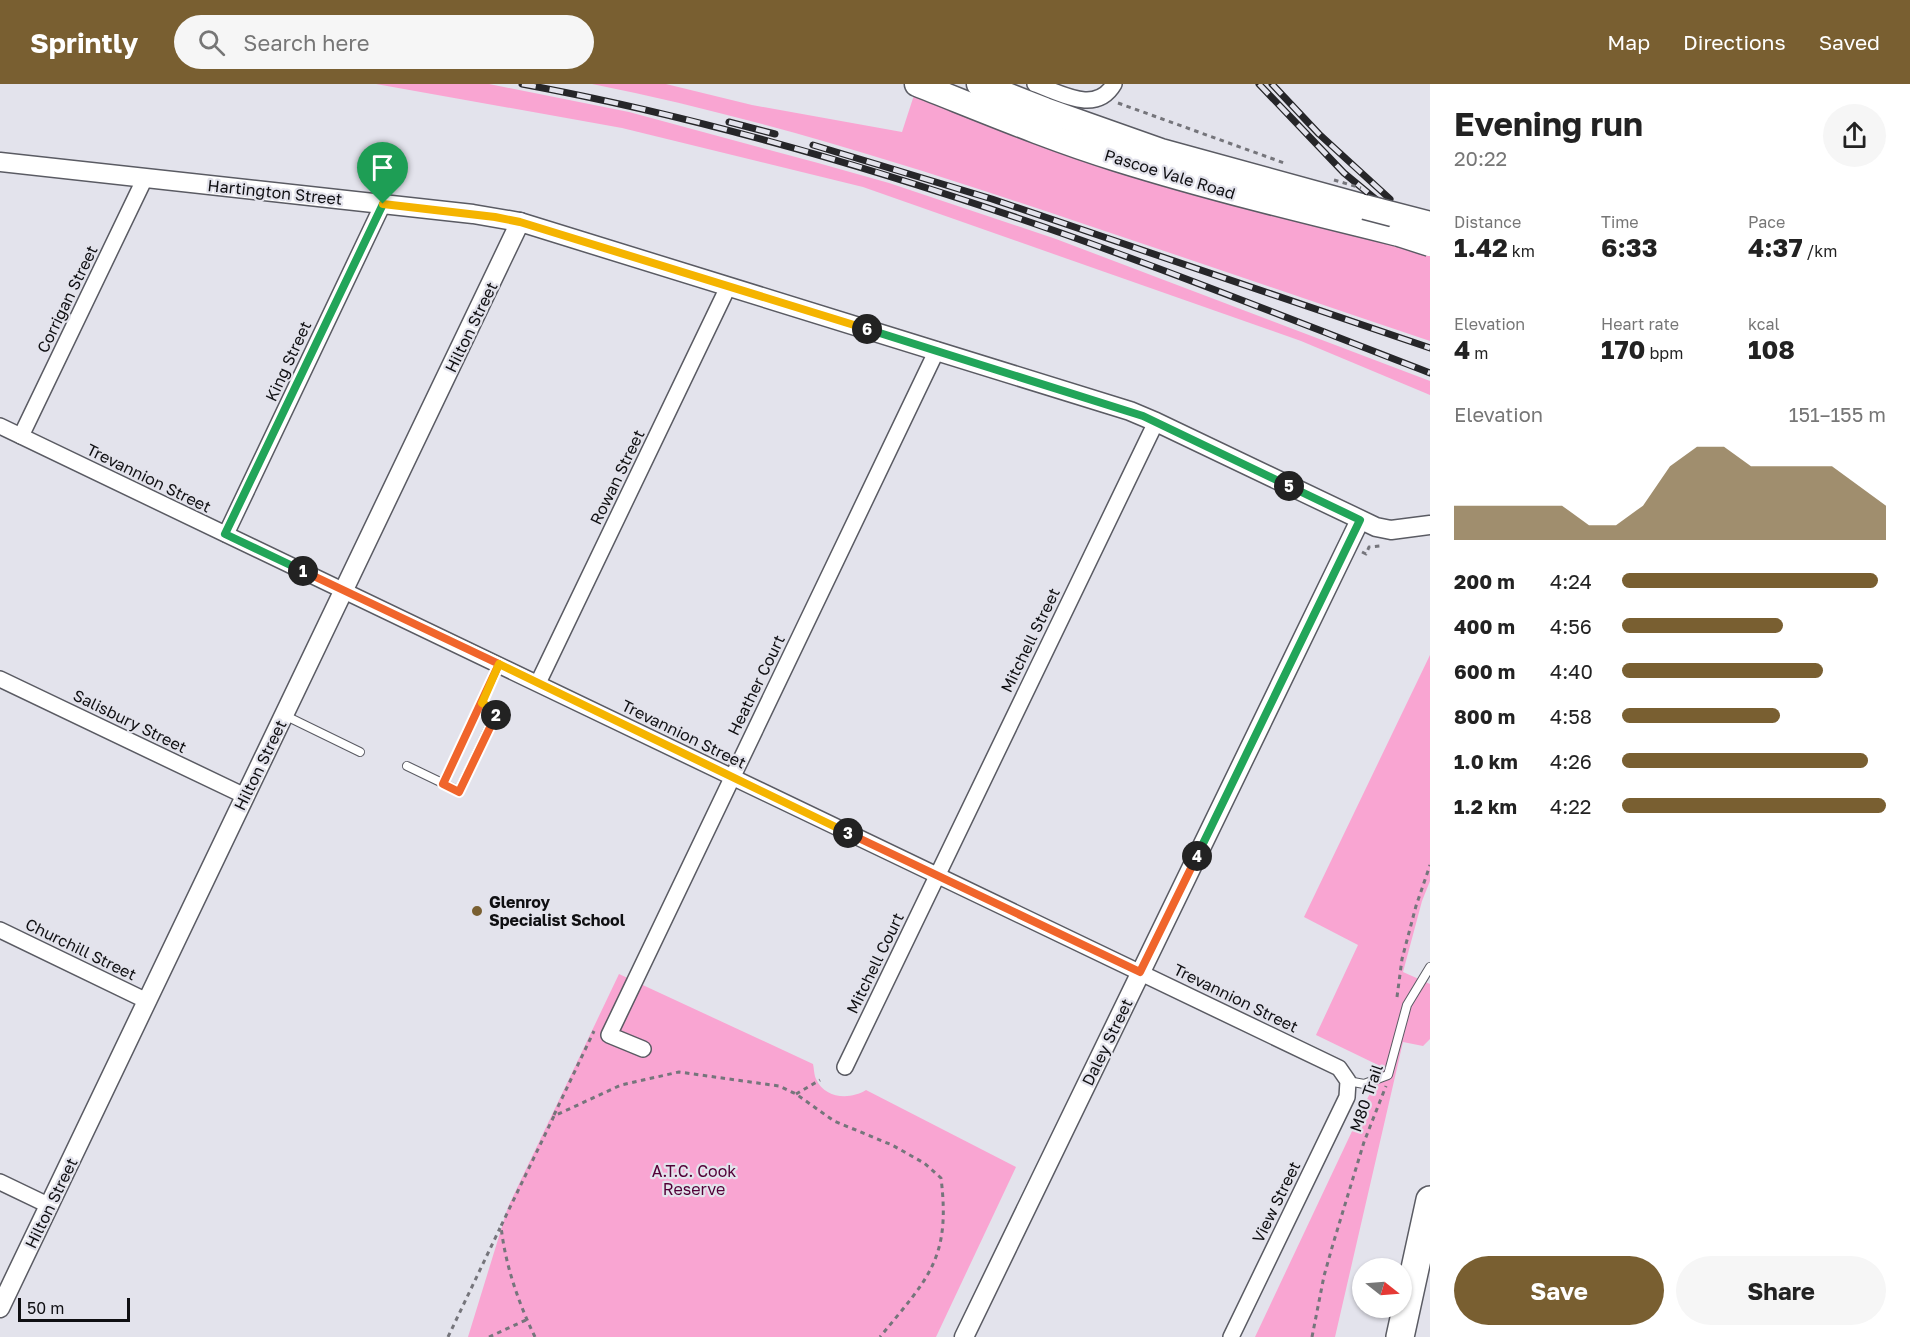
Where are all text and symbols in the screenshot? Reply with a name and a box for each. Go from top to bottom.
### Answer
search box [174,15,594,69]
text: Sprintly [30,26,138,59]
icon: search [195,26,228,59]
text: Search here [243,29,369,56]
text: Map [1607,29,1650,55]
text: Directions [1683,29,1786,55]
text: Saved [1819,29,1880,55]
text: Evening run [1454,104,1643,143]
button: share [1823,104,1886,167]
pin [357,142,408,204]
street label: Pascoe Vale Road [1102,145,1238,203]
text: 20:22 [1454,146,1507,170]
icon: arrive [366,151,399,184]
street label: Hartington Street [207,175,343,209]
text: Distance [1454,212,1521,232]
text: Time [1601,212,1639,232]
text: Pace [1748,212,1785,232]
text: 1.42 [1454,232,1508,263]
text: 6:33 [1601,232,1658,263]
text: 4:37 [1748,232,1803,263]
text: km [1508,241,1535,261]
text: /km [1803,241,1838,261]
street label: Corrigan Street [32,242,102,356]
street label: Hilton Street [440,278,502,376]
pin: 6 [852,314,882,344]
text: Elevation [1454,314,1525,334]
text: Heart rate [1601,314,1679,334]
text: kcal [1748,314,1780,334]
street label: King Street [261,318,315,404]
text: 6 [862,319,872,339]
text: 4 [1454,334,1470,365]
text: 170 [1601,334,1645,365]
text: 108 [1748,334,1795,365]
text: m [1470,343,1488,363]
text: bpm [1645,343,1683,363]
text: Elevation [1454,402,1543,426]
text: 151–155 m [1789,402,1886,426]
street label: Rowan Street [585,426,649,528]
street label: Trevannion Street [84,439,214,517]
pin: 5 [1274,471,1304,501]
text: 5 [1284,476,1294,496]
pin: 1 [288,556,318,586]
text: 1 [299,561,307,581]
text: 200 m [1454,569,1515,593]
text: 4:24 [1550,569,1592,593]
street label: Mitchell Street [996,584,1064,696]
text: 400 m [1454,614,1515,638]
text: 4:56 [1550,614,1592,638]
street label: Heather Court [723,632,789,738]
text: 600 m [1454,659,1515,683]
text: 4:40 [1550,659,1593,683]
street label: Salisbury Street [70,685,190,757]
street label: Trevannion Street [619,695,749,773]
pin: 2 [481,700,511,730]
text: 800 m [1454,704,1515,728]
text: 4:58 [1550,704,1592,728]
text: 2 [491,705,501,725]
street label: Hilton Street [229,716,291,814]
text: 1.0 km [1454,749,1518,773]
text: 4:26 [1550,749,1592,773]
text: 1.2 km [1454,794,1517,818]
text: 4:22 [1550,794,1591,818]
pin: 3 [833,818,863,848]
text: 3 [843,823,853,843]
pin: 4 [1182,841,1212,871]
text: 4 [1192,846,1202,866]
place label: Glenroy Specialist School [489,892,626,930]
marker: Glenroy Specialist School [470,904,484,918]
street label: Mitchell Court [842,909,908,1017]
street label: Churchill Street [22,914,140,984]
street label: Trevannion Street [1171,959,1301,1037]
street label: Daley Street [1077,995,1137,1089]
street label: M80 Trail [1345,1061,1387,1135]
street label: Hilton Street [20,1154,82,1252]
street label: View Street [1248,1158,1304,1246]
park label: A.T.C. Cook Reserve [652,1161,736,1199]
button: Save [1454,1256,1664,1325]
button: Share [1676,1256,1886,1325]
north arrow [1352,1258,1412,1318]
map controls [1352,1258,1412,1318]
scale bar [18,1295,130,1322]
text: 50 m [27,1298,64,1318]

